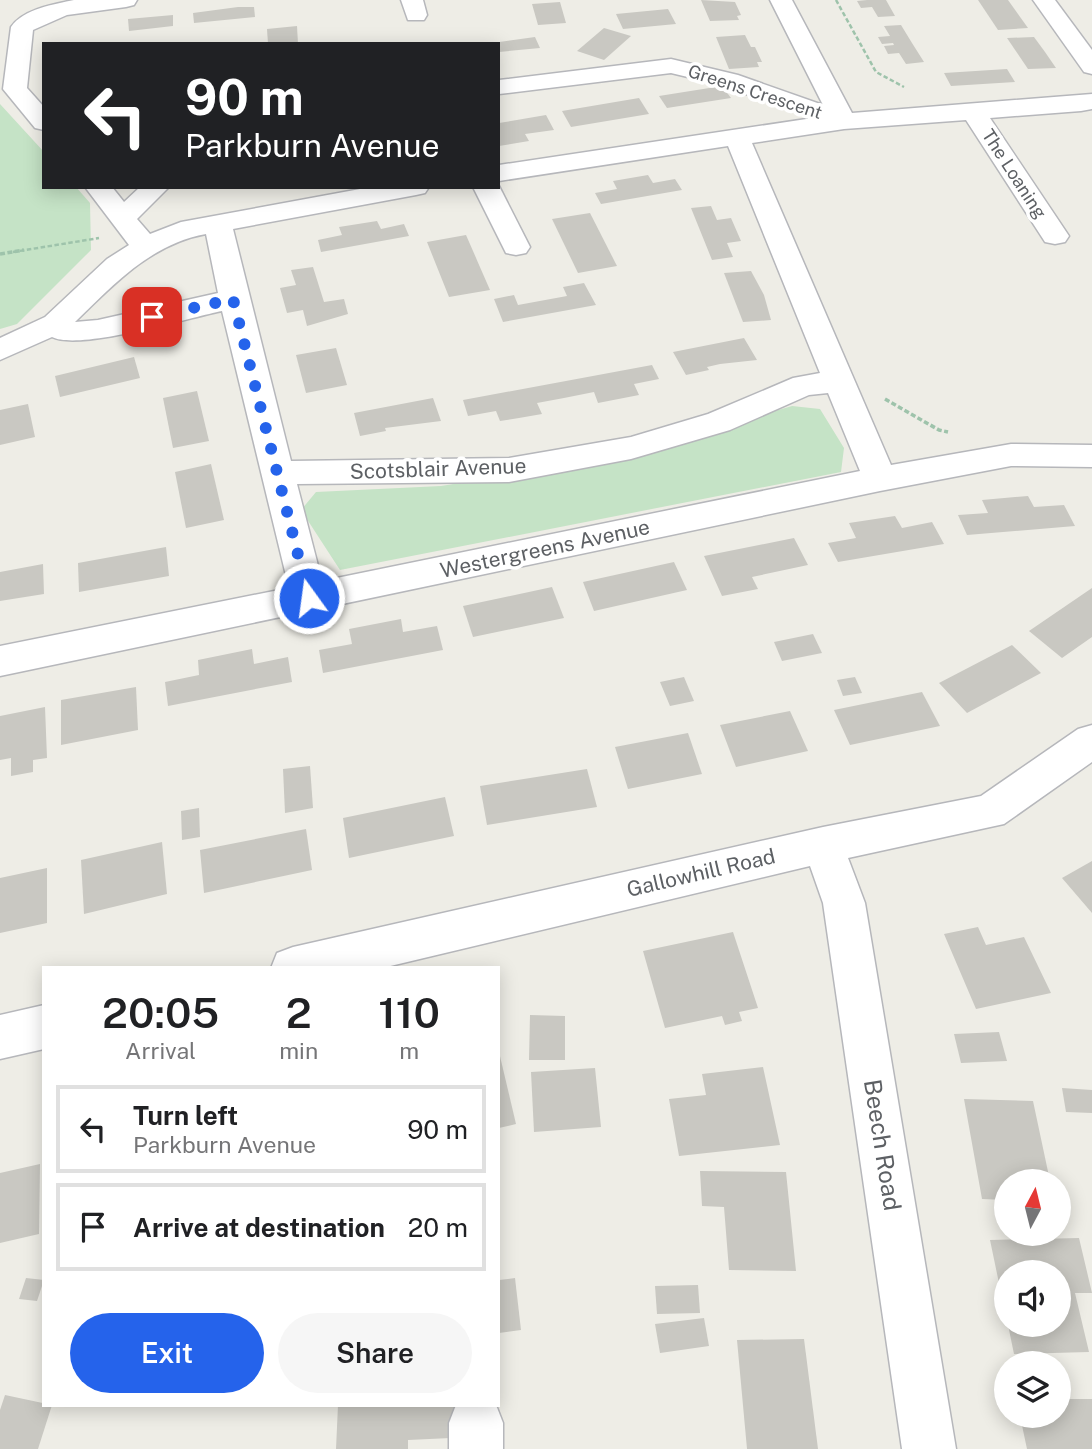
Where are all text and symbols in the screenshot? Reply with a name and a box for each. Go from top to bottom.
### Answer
street label: Greens Crescent [685,60,825,123]
text: 90 m [185,68,304,126]
icon: left [70,70,161,161]
street label: The Loaning [978,125,1051,222]
text: Parkburn Avenue [185,127,440,164]
pin [122,287,182,347]
icon: arrive [133,298,171,336]
street label: Scotsblair Avenue [349,453,527,484]
street label: Westergreens Avenue [438,514,652,583]
position arrow [272,561,346,635]
street label: Gallowhill Road [624,843,778,902]
text: 20:05 [102,988,219,1037]
text: 2 [286,988,312,1037]
text: 110 [378,988,440,1037]
text: Arrival [125,1037,196,1064]
text: min [279,1037,318,1064]
text: m [399,1037,419,1064]
street label: Beech Road [859,1077,907,1213]
text: Turn left [133,1100,238,1131]
icon: left [74,1110,112,1148]
text: 90 m [407,1114,468,1145]
text: Parkburn Avenue [133,1131,316,1158]
north arrow [994,1169,1071,1246]
map controls [994,1169,1071,1428]
icon: arrive [74,1208,112,1246]
text: Arrive at destination [133,1212,385,1243]
text: 20 m [408,1212,468,1243]
button: sound [994,1260,1071,1337]
button: Exit [70,1313,264,1393]
button: Share [278,1313,472,1393]
button: layers [994,1351,1071,1428]

